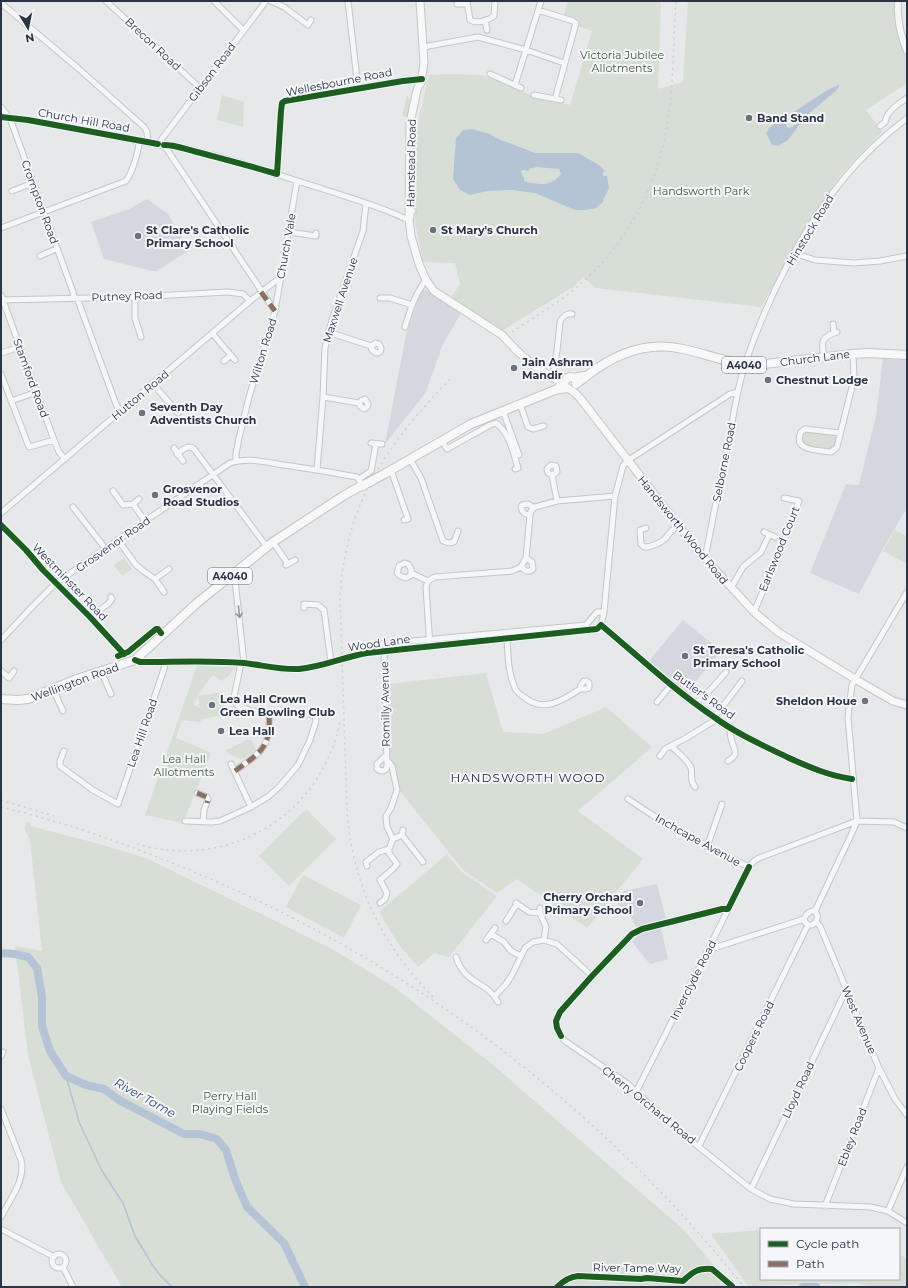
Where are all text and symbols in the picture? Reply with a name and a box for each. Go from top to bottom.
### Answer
north arrow [8,8,48,48]
street label: Brecon Road [122,15,184,73]
text: N [24,30,35,46]
street label: Gibson Road [185,40,239,104]
park label: Victoria Jubilee Allotments [580,48,664,75]
street label: Wellesbourne Road [285,65,393,99]
street label: Church Hill Road [37,105,131,135]
place label: Band Stand [757,111,824,125]
marker: Band Stand [744,113,754,123]
street label: Hamstead Road [403,118,419,208]
street label: Crompton Road [18,158,62,246]
park label: Handsworth Park [653,184,750,198]
street label: Hinstock Road [783,192,837,268]
street label: Church Vale [273,212,299,280]
place label: St Clare's Catholic Primary School [146,223,250,250]
place label: St Mary's Church [441,223,538,237]
marker: St Mary's Church [428,225,438,235]
marker: St Clare's Catholic Primary School [133,231,143,241]
street label: Maxwell Avenue [320,255,361,345]
street label: Putney Road [91,288,163,304]
street label: Wilton Road [246,316,280,386]
street label: Stamford Road [10,337,52,419]
street label: Church Lane [779,347,851,369]
place label: Jain Ashram Mandir [521,355,593,382]
road number: A4040 [722,357,766,373]
marker: Jain Ashram Mandir [509,363,519,373]
street label: Hutton Road [108,367,172,423]
place label: Chestnut Lodge [776,373,868,387]
marker: Chestnut Lodge [763,375,773,385]
place label: Seventh Day Adventists Church [149,400,256,427]
marker: Seventh Day Adventists Church [137,408,147,418]
street label: Selborne Road [709,421,739,503]
street label: Handsworth Wood Road [635,473,731,587]
place label: Grosvenor Road Studios [163,482,239,509]
marker: Grosvenor Road Studios [150,490,160,500]
street label: Earlswood Court [755,504,803,594]
street label: Grosvenor Road [73,513,153,575]
street label: Westminster Road [29,540,111,624]
road number: A4040 [208,568,252,584]
one-way arrow [235,605,242,618]
street label: Wood Lane [347,632,411,654]
place label: St Teresa's Catholic Primary School [693,643,805,670]
marker: St Teresa's Catholic Primary School [680,651,690,661]
street label: Wellington Road [29,660,121,704]
street label: Romilly Avenue [377,661,393,747]
street label: Butler's Road [670,668,738,722]
place label: Lea Hall Crown Green Bowling Club [220,692,335,719]
place label: Sheldon Houe [776,694,857,708]
marker: Sheldon Houe [860,696,870,706]
street label: Lea Hill Road [124,697,160,769]
marker: Lea Hall Crown Green Bowling Club [207,700,217,710]
place label: Lea Hall [229,724,275,738]
marker: Lea Hall [216,726,226,736]
park label: Lea Hall Allotments [154,752,215,779]
district label: HANDSWORTH WOOD [450,770,606,785]
street label: Inchcape Avenue [653,811,743,869]
place label: Cherry Orchard Primary School [543,890,632,917]
marker: Cherry Orchard Primary School [635,898,645,908]
street label: Inverclyde Road [667,938,719,1022]
street label: West Avenue [838,984,880,1056]
street label: Coopers Road [731,998,777,1074]
street label: Lloyd Road [779,1059,817,1121]
street label: Cherry Orchard Road [599,1063,699,1147]
water label: River Tame [112,1075,179,1121]
park label: Perry Hall Playing Fields [192,1089,269,1116]
street label: Ebley Road [834,1106,870,1168]
legend [760,1228,900,1280]
text: Cycle path [796,1236,859,1251]
text: Path [796,1256,825,1271]
street label: River Tame Way [593,1260,681,1276]

